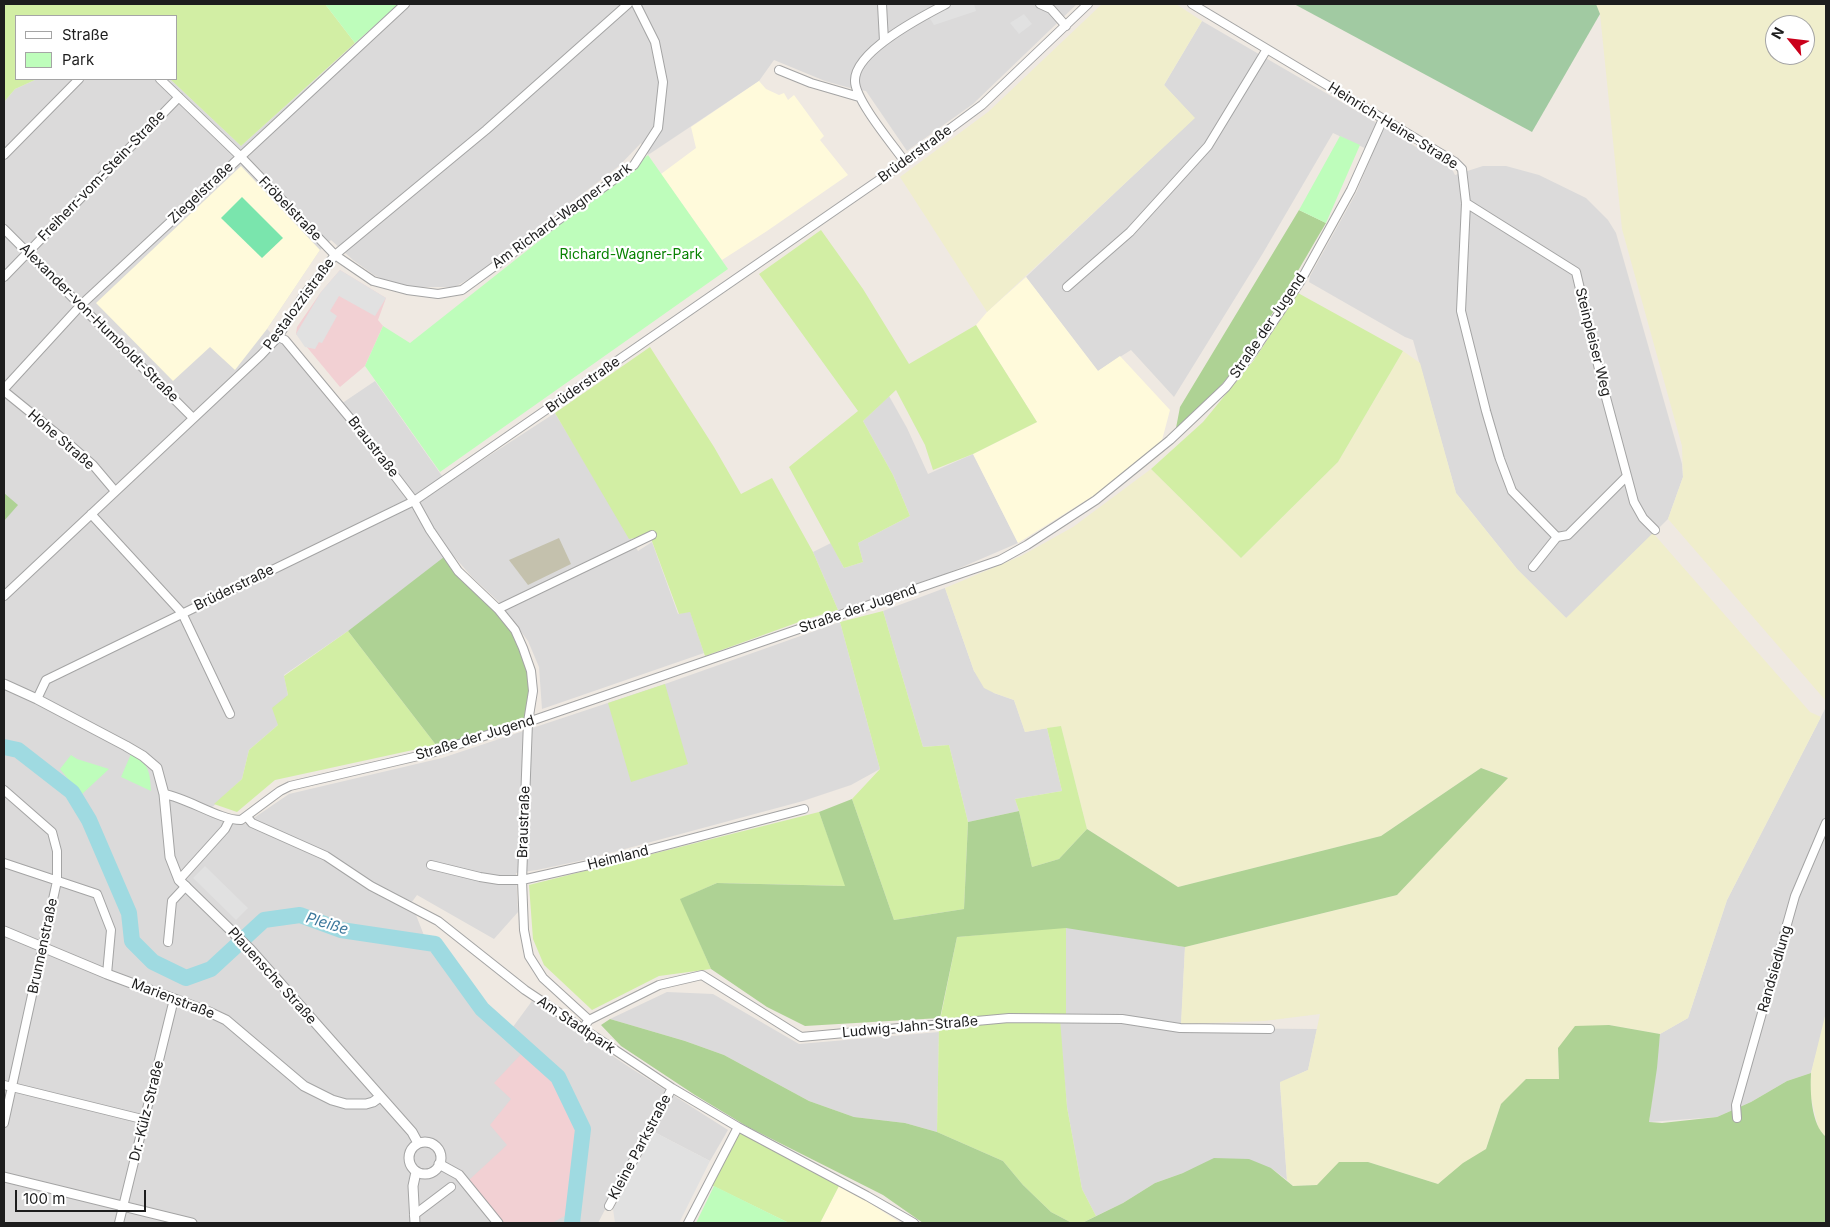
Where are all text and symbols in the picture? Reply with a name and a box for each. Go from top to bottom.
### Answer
legend [15,15,178,80]
north arrow [1765,15,1815,65]
text: N [1767,24,1787,42]
text: Straße [62,25,109,44]
text: Park [62,50,94,69]
street label: Heinrich-Heine-Straße [1325,79,1461,173]
street label: Freiherr-vom-Stein-Straße [35,107,169,245]
street label: Brüderstraße [875,122,955,186]
street label: Ziegelstraße [165,159,237,227]
street label: Am Richard-Wagner-Park [489,160,635,272]
street label: Fröbelstraße [255,173,325,245]
street label: Alexander-von-Humboldt-Straße [16,240,182,406]
park label: Richard-Wagner-Park [560,247,702,263]
street label: Pestalozzistraße [260,255,338,353]
street label: Straße der Jugend [1227,270,1309,382]
street label: Steinpleiser Weg [1571,286,1615,398]
street label: Brüderstraße [543,353,623,417]
street label: Hohe Straße [24,407,98,473]
street label: Braustraße [344,413,402,481]
street label: Brüderstraße [191,561,277,615]
street label: Straße der Jugend [797,581,919,637]
street label: Straße der Jugend [414,712,536,764]
street label: Braustraße [514,785,534,859]
street label: Heimland [586,842,650,874]
street label: Brunnenstraße [25,897,61,995]
water label: Pleiße [304,909,350,939]
street label: Plauensche Straße [224,924,320,1028]
street label: Randsiedlung [1755,924,1795,1014]
street label: Marienstraße [129,975,217,1023]
street label: Am Stadtpark [534,993,618,1057]
street label: Ludwig-Jahn-Straße [841,1013,979,1041]
street label: Dr.-Külz-Straße [126,1059,168,1163]
street label: Kleine Parkstraße [605,1092,675,1202]
scale bar [18,1180,149,1212]
text: 100 m [23,1189,65,1208]

